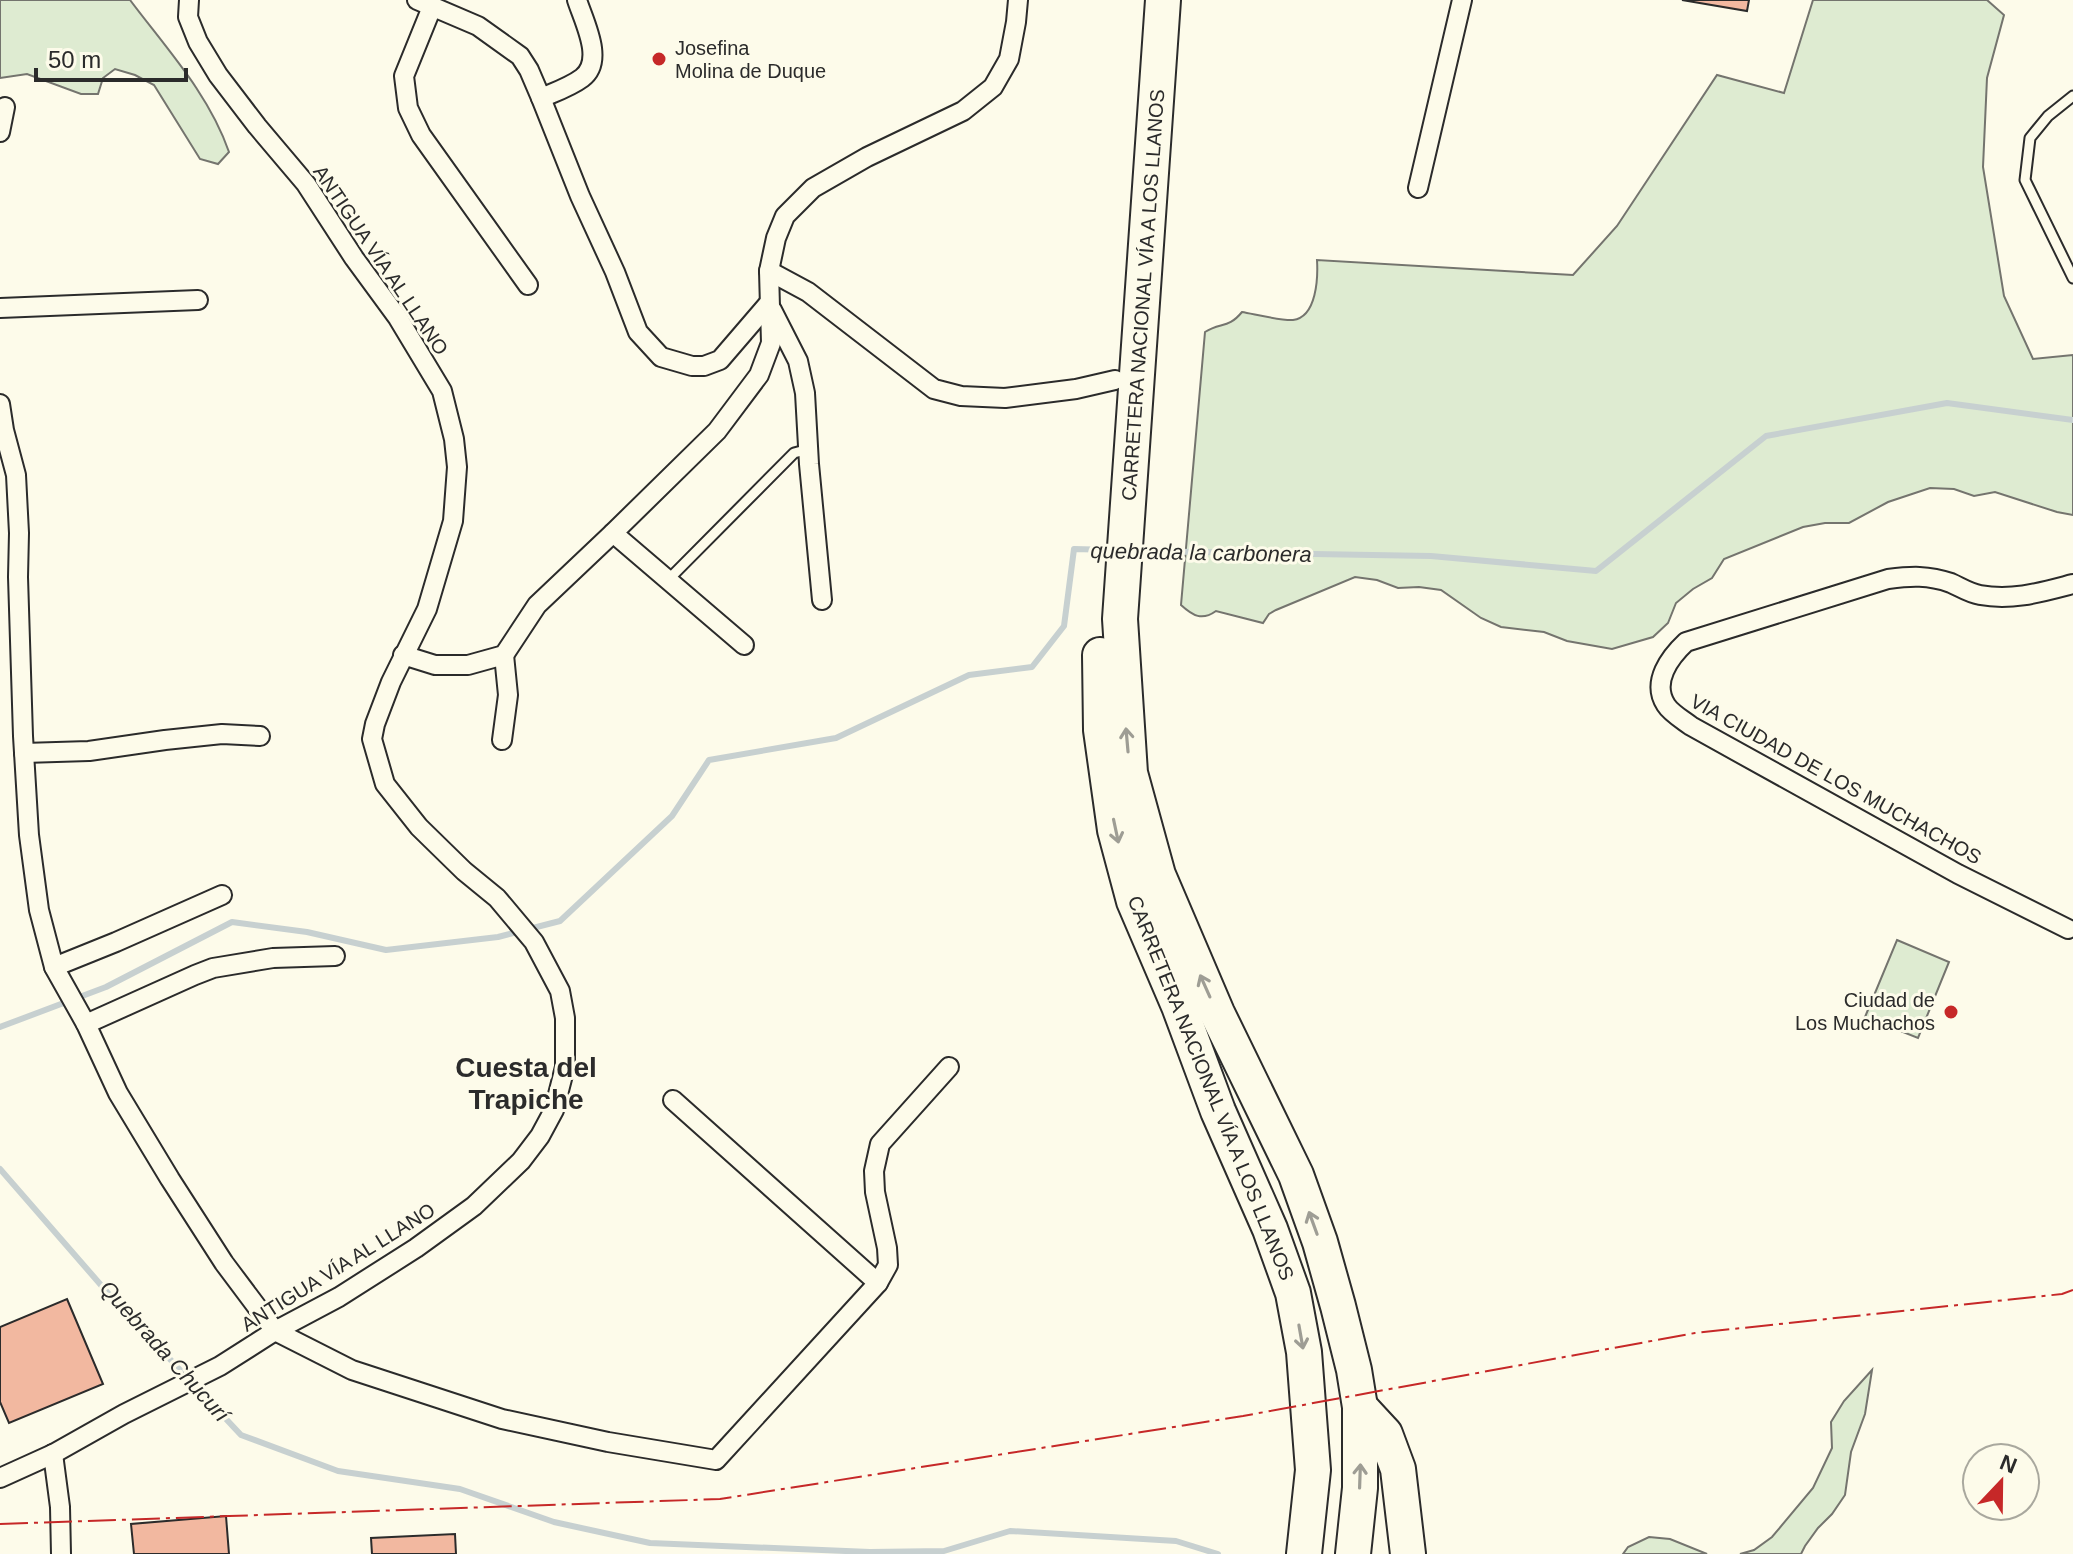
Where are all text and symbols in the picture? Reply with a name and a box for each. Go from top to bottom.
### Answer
scale bar [36,32,186,82]
place label: Josefina Molina de Duque [675,37,826,82]
text: 50 m [48,46,101,73]
marker: Josefina Molina de Duque [650,50,668,68]
street label: CARRETERA NACIONAL VÍA A LOS LLANOS [1118,88,1168,502]
street label: ANTIGUA VÍA AL LLANO [309,161,453,359]
water label: quebrada la carbonera [1090,538,1312,567]
street label: VIA CIUDAD DE LOS MUCHACHOS [1687,690,1985,868]
one-way arrow [1119,727,1134,754]
one-way arrow [1109,818,1124,844]
street label: CARRETERA NACIONAL VÍA A LOS LLANOS [1123,893,1299,1283]
one-way arrow [1197,974,1212,999]
place label: Ciudad de Los Muchachos [1795,989,1935,1034]
marker: Ciudad de Los Muchachos [1942,1003,1960,1021]
district label: Cuesta del Trapiche [455,1052,597,1115]
street label: ANTIGUA VÍA AL LLANO [237,1198,439,1336]
one-way arrow [1304,1210,1319,1235]
water label: Quebrada Chucurí [95,1276,236,1428]
one-way arrow [1295,1324,1310,1349]
north arrow [1961,1442,2041,1522]
text: N [1996,1449,2020,1478]
one-way arrow [1352,1463,1367,1490]

